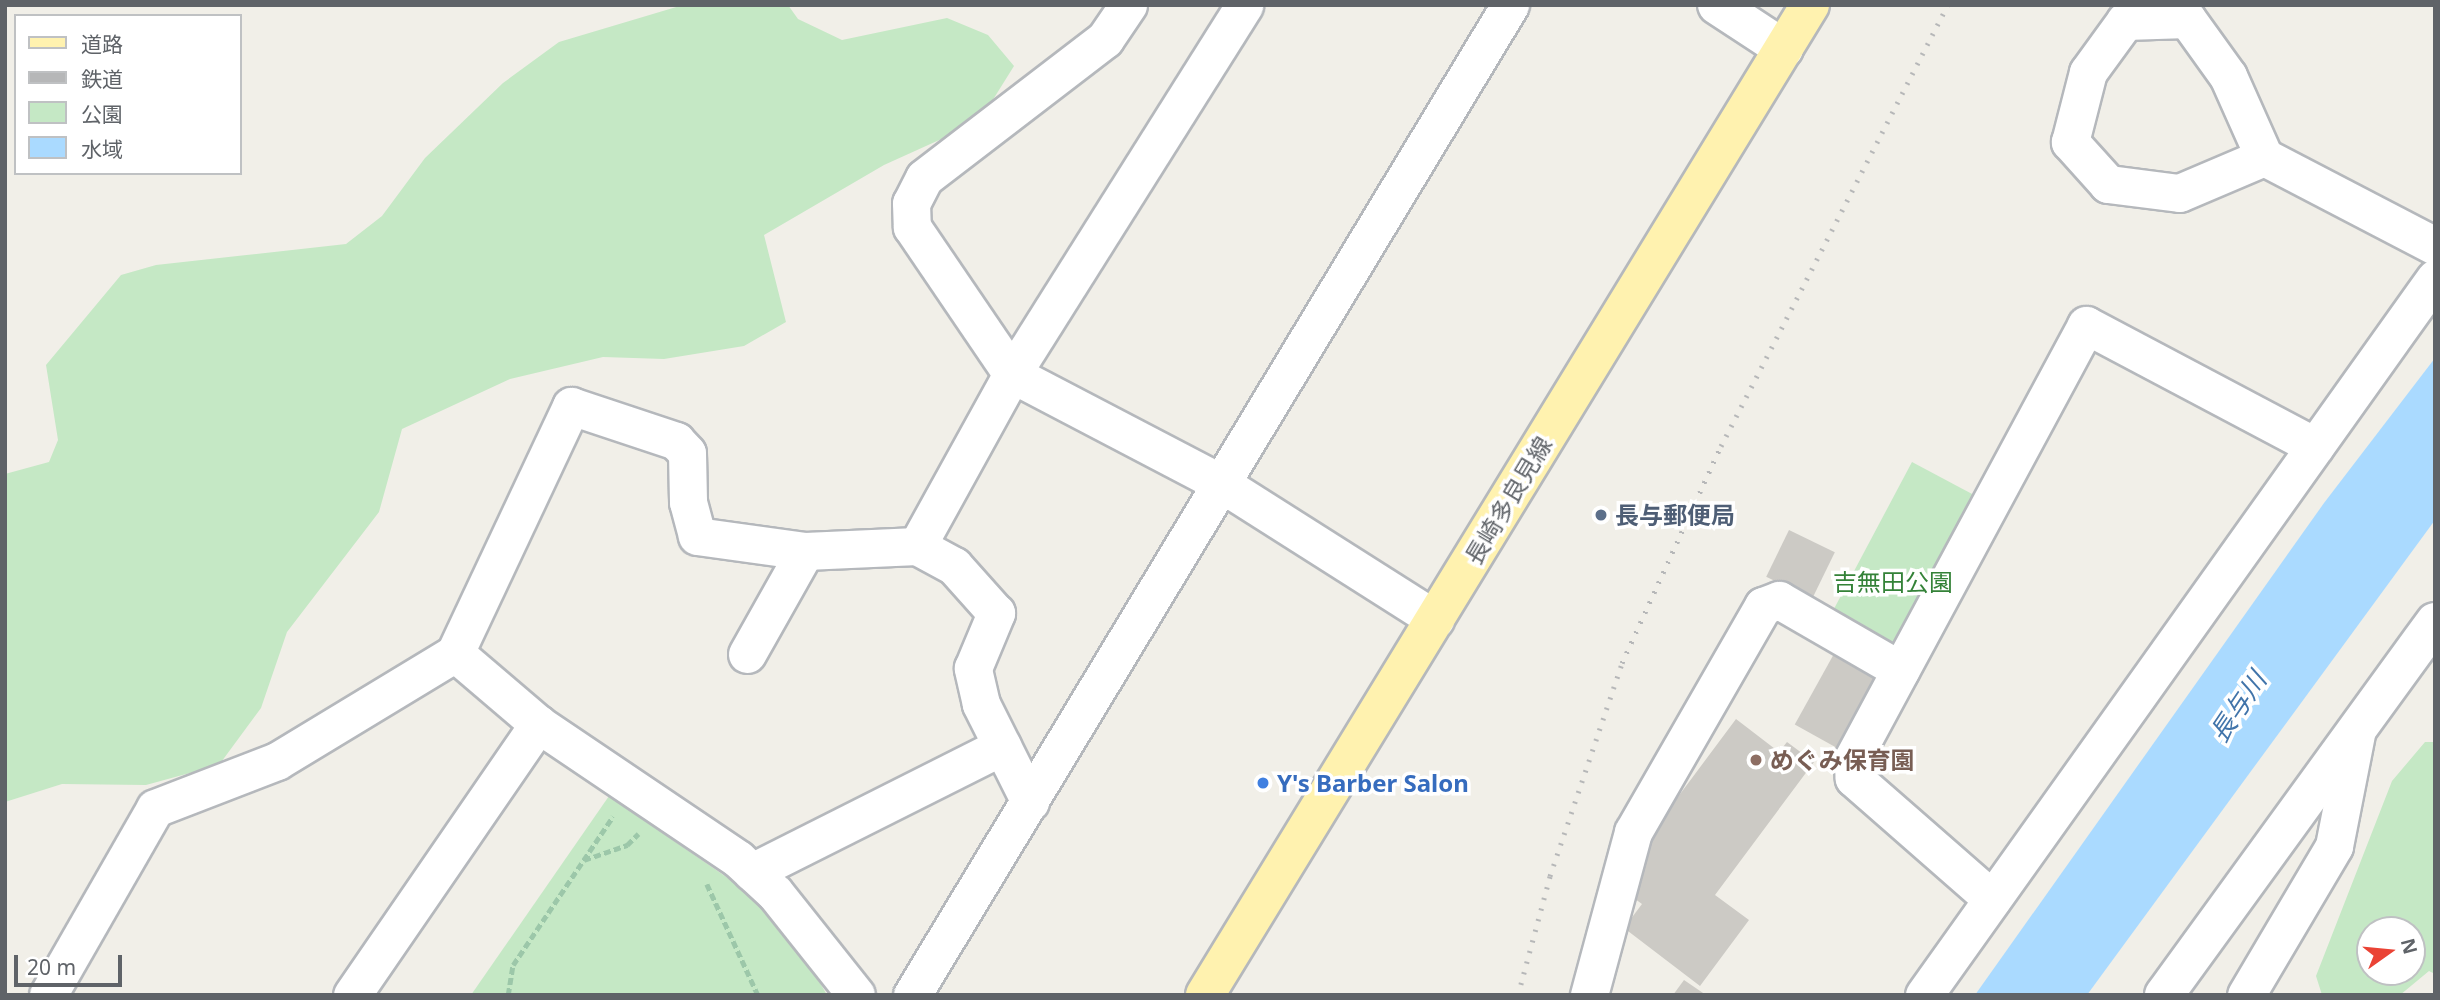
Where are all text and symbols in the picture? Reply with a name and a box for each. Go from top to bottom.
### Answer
legend [14,14,242,175]
text: 道路 [81,30,123,58]
text: 鉄道 [81,65,123,93]
text: 公園 [81,100,123,128]
text: 水域 [81,135,123,163]
street label: 長崎多良見線 [1459,431,1557,569]
place label: 長与郵便局 [1615,501,1735,529]
marker: 長与郵便局 [1593,507,1609,523]
park label: 吉無田公園 [1833,568,1953,596]
water label: 長与川 [2203,666,2273,748]
place label: めぐみ保育園 [1770,746,1914,774]
marker: めぐみ保育園 [1748,752,1764,768]
place label: Y's Barber Salon [1277,769,1469,797]
marker: Y's Barber Salon [1255,775,1271,791]
north arrow [2356,916,2426,986]
text: N [2395,935,2424,957]
scale bar [18,940,126,984]
text: 20 m [27,953,76,981]

